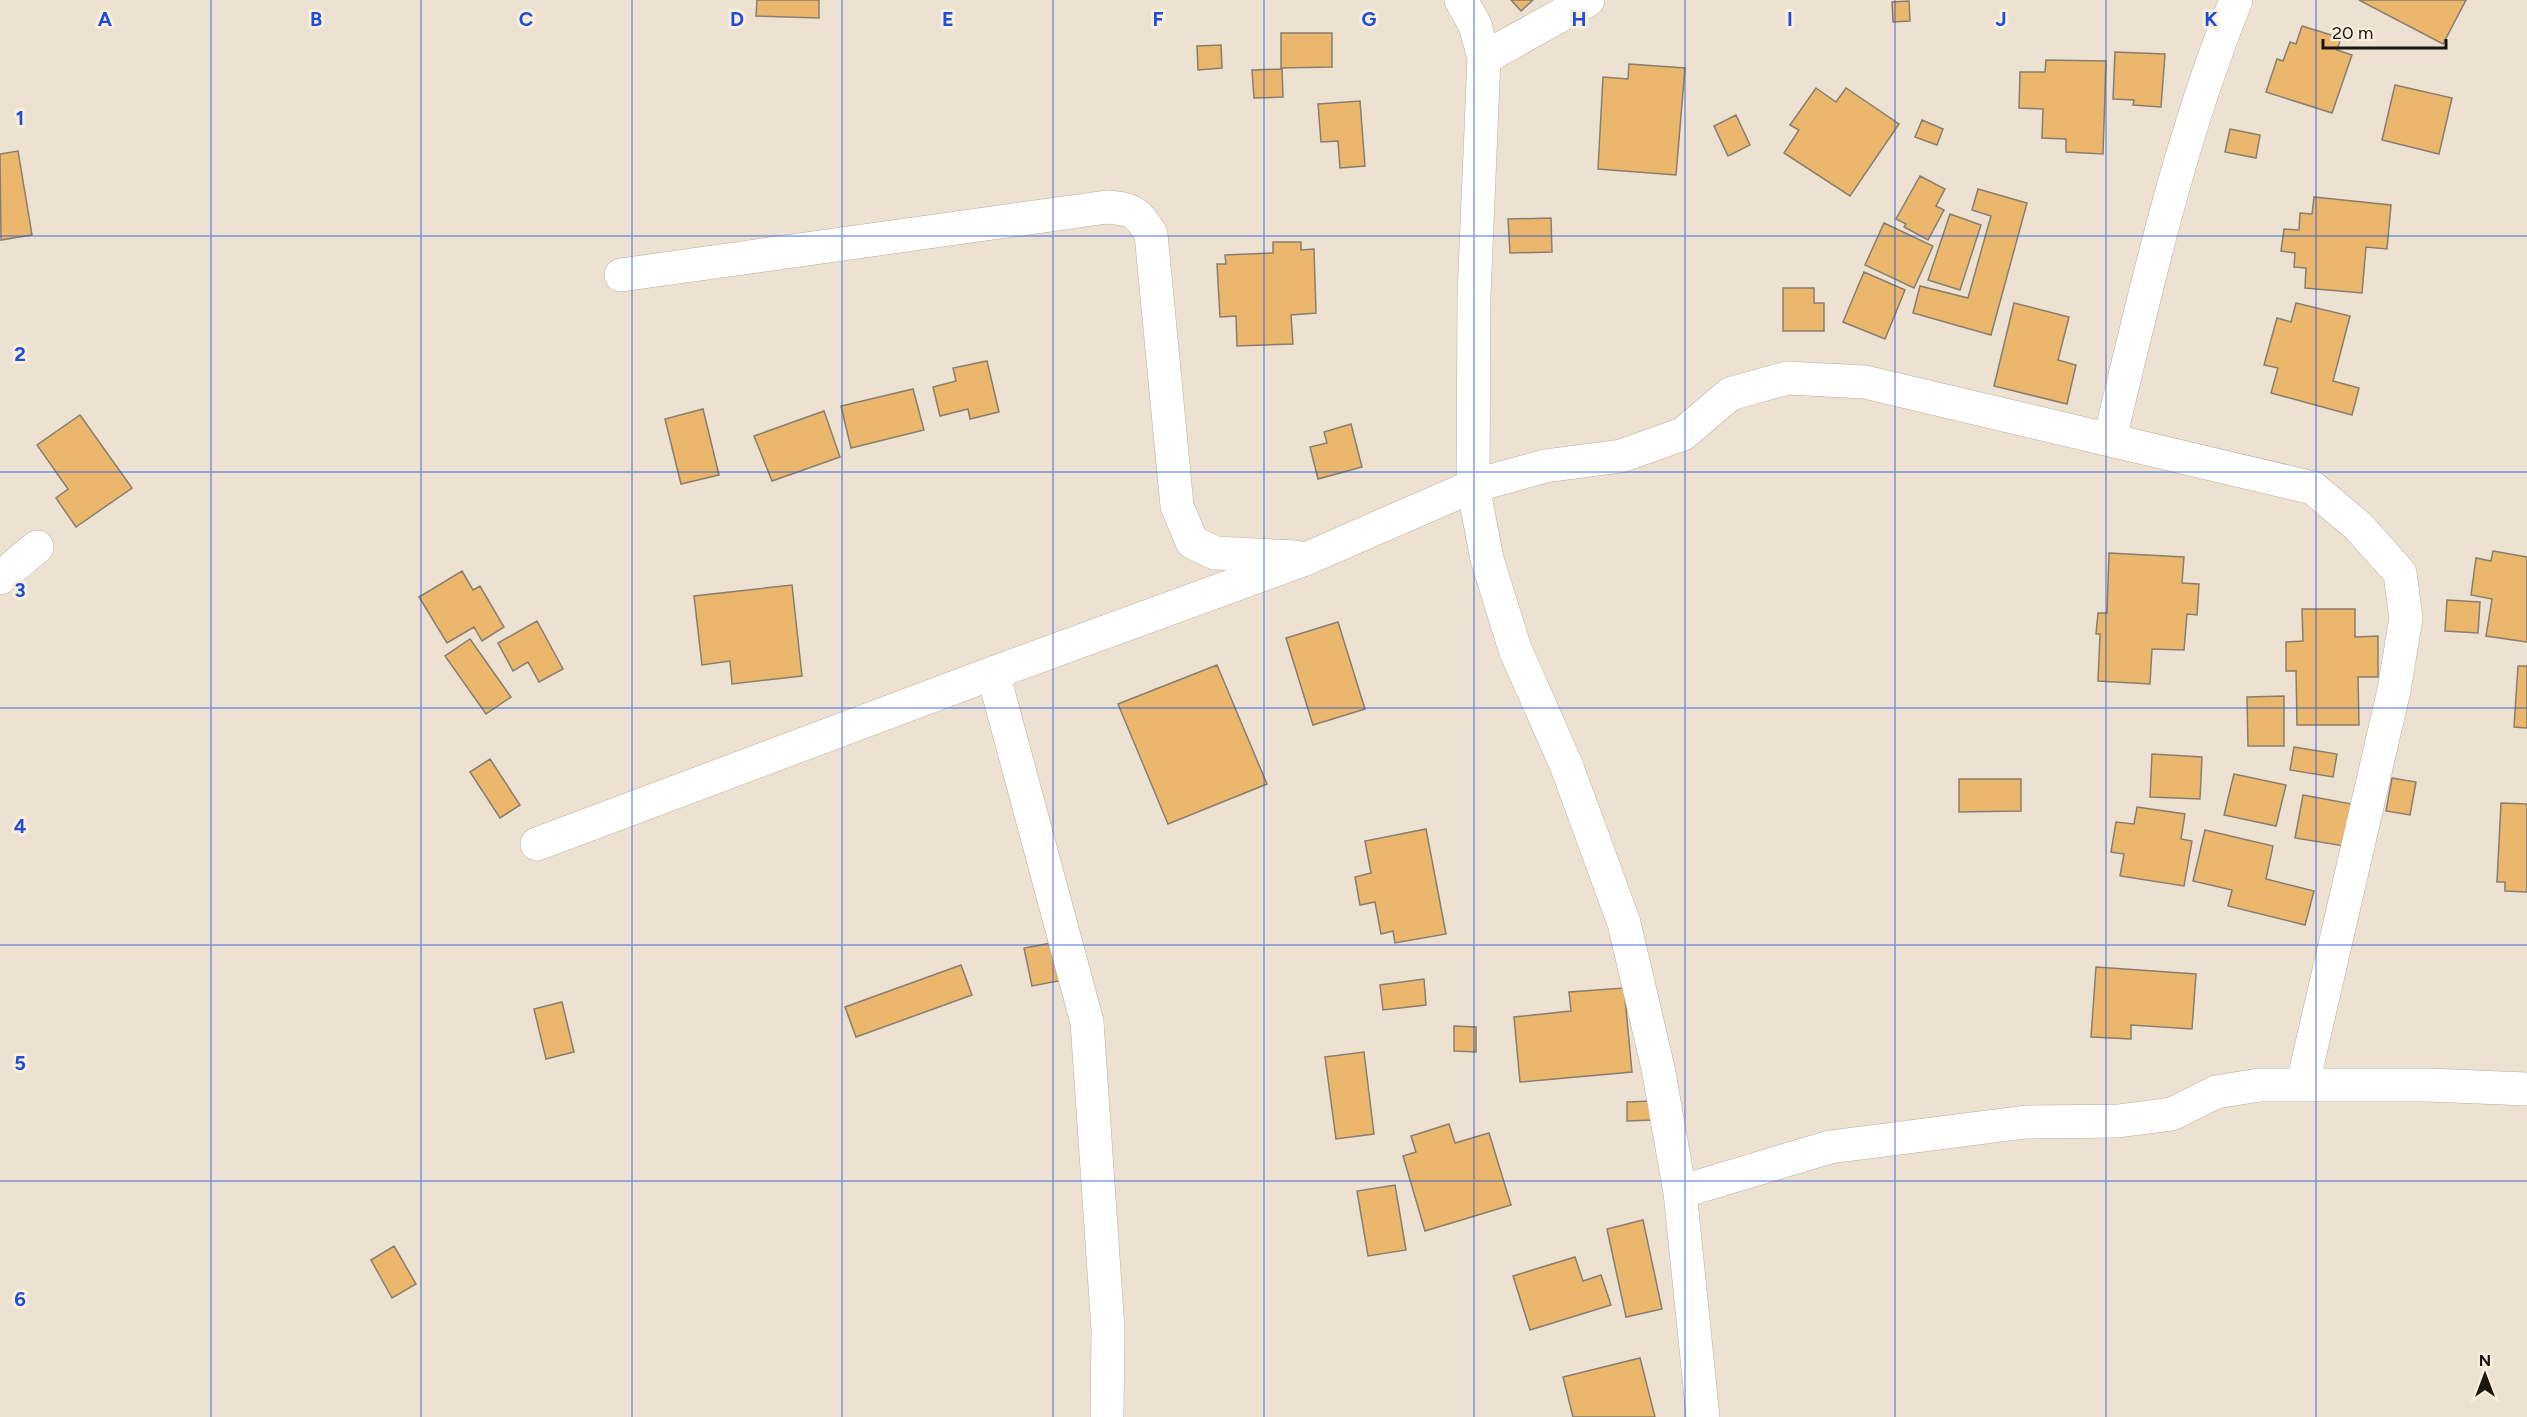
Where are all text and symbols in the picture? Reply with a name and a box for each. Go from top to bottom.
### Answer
text: A [98,7,113,31]
text: B [310,7,322,31]
text: C [519,7,533,31]
text: D [730,7,744,31]
text: E [942,7,954,31]
text: F [1152,7,1164,31]
text: G [1362,7,1377,31]
text: H [1572,7,1587,31]
text: I [1787,7,1793,31]
text: J [1995,7,2007,31]
text: K [2204,7,2218,31]
scale bar [2323,12,2446,50]
text: 20 m [2332,22,2373,44]
text: 1 [16,106,24,130]
text: 2 [14,342,26,366]
text: 3 [14,578,26,602]
text: 4 [14,814,27,838]
text: 5 [14,1051,26,1075]
text: 6 [14,1287,26,1311]
north arrow [2455,1345,2515,1405]
text: N [2479,1351,2491,1370]

